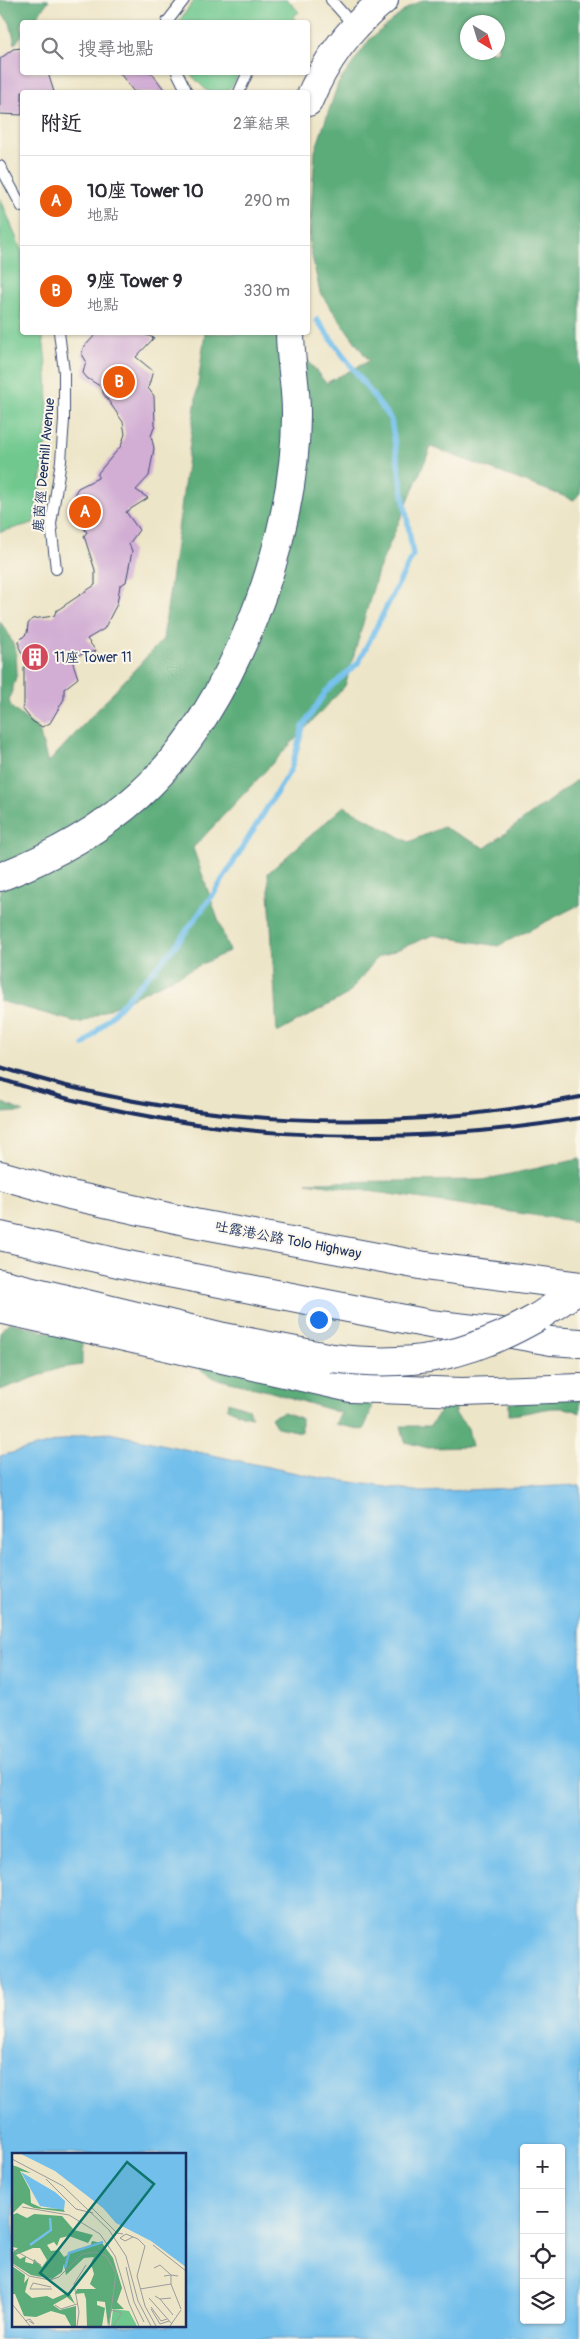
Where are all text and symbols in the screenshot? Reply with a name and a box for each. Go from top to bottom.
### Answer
north arrow [460,15,505,60]
search box [20,20,310,75]
icon: search [38,34,66,62]
text: 搜尋地點 [78,37,154,61]
text: 附近 [40,110,82,137]
text: 2筆結果 [233,114,290,134]
text: 10座 Tower 10 [87,179,204,203]
text: A [51,191,61,211]
text: 290 m [244,191,290,211]
text: 地點 [87,205,119,225]
text: 9座 Tower 9 [87,269,183,293]
text: B [51,281,61,301]
text: 330 m [244,281,290,301]
text: 地點 [87,295,119,315]
pin: B [103,363,135,401]
street label: 鹿茵徑 Deerhill Avenue [30,397,58,533]
pin: A [69,493,101,531]
building icon: 11座 Tower 11 [20,642,50,672]
place label: 11座 Tower 11 [54,649,132,666]
street label: 吐露港公路 Tolo Highway [213,1217,363,1263]
your location [306,1307,332,1333]
map controls [520,2144,565,2324]
button: + [520,2144,565,2189]
inset map [12,2153,186,2326]
button: − [520,2189,565,2234]
button: locate [520,2234,565,2279]
button: layers [520,2279,565,2324]

